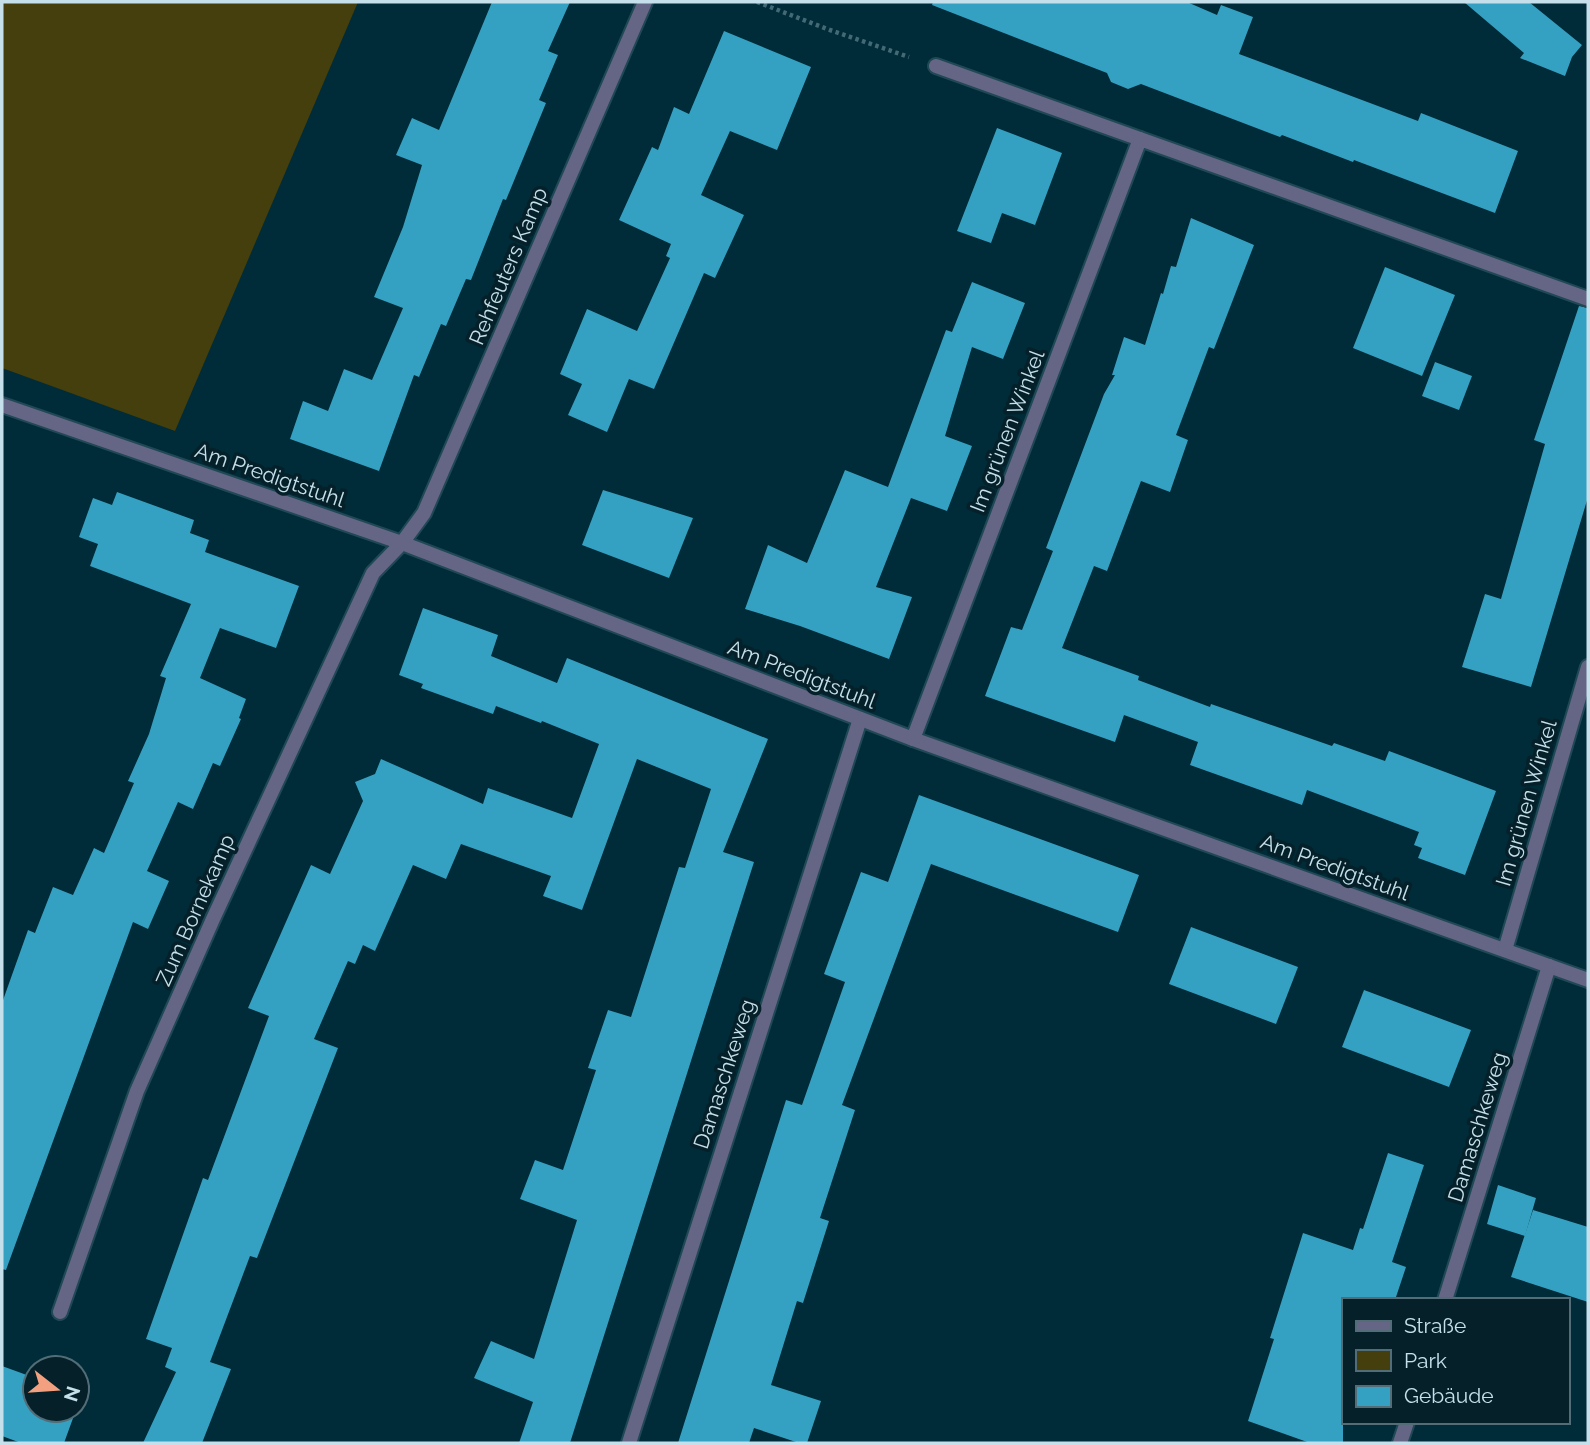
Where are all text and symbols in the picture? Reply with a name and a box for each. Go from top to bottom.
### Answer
street label: Rehfeuters Kamp [464,184,552,348]
street label: Im grünen Winkel [965,346,1050,516]
street label: Am Predigtstuhl [192,438,348,512]
street label: Am Predigtstuhl [724,634,880,714]
street label: Im grünen Winkel [1490,717,1562,889]
street label: Am Predigtstuhl [1257,828,1413,906]
street label: Zum Bornekamp [150,830,240,990]
street label: Damaschkeweg [688,996,760,1152]
street label: Damaschkeweg [1442,1049,1512,1205]
legend [1342,1298,1569,1424]
text: Straße [1404,1313,1466,1338]
text: Park [1404,1348,1447,1373]
north arrow [21,1354,91,1424]
text: Gebäude [1404,1383,1494,1408]
text: N [60,1384,85,1404]

